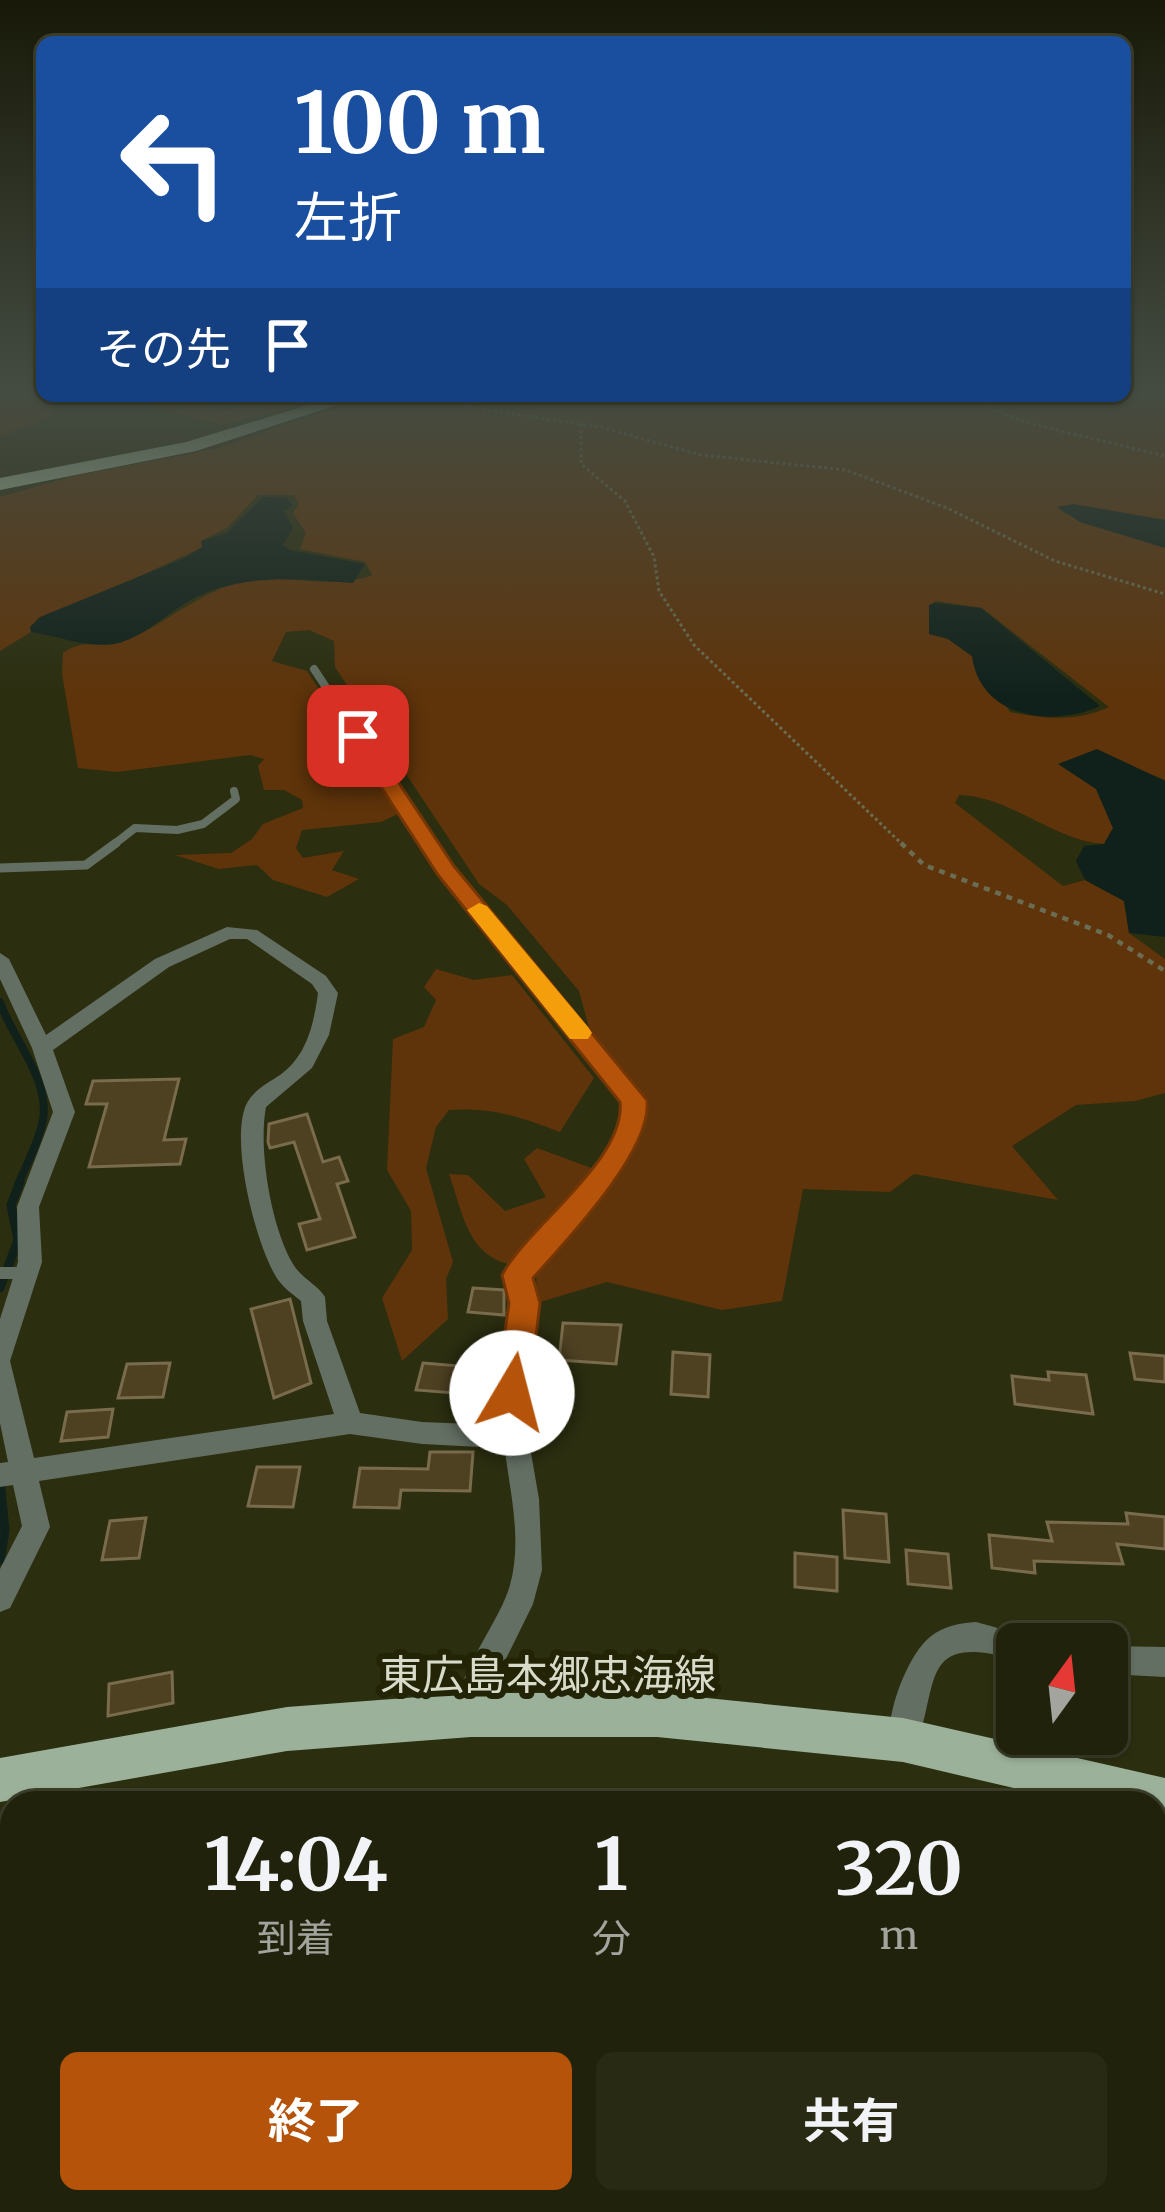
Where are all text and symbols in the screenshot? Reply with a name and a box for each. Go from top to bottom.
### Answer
text: 100 m [294,70,546,176]
icon: left [96,84,252,240]
text: 左折 [294,184,402,252]
icon: arrive [255,312,321,378]
text: その先 [96,321,231,377]
pin [307,685,409,787]
icon: arrive [325,703,391,769]
position arrow [449,1330,575,1456]
north arrow [996,1623,1128,1755]
map controls [996,1623,1128,1755]
street label: 東広島本郷忠海線 [380,1649,716,1701]
text: 14:04 [204,1819,388,1910]
text: 1 [595,1819,628,1910]
text: 320 [835,1823,963,1914]
text: m [879,1911,918,1960]
text: 到着 [257,1914,335,1963]
text: 分 [592,1914,631,1963]
button: 終了 [60,2052,572,2190]
button: 共有 [596,2052,1107,2190]

